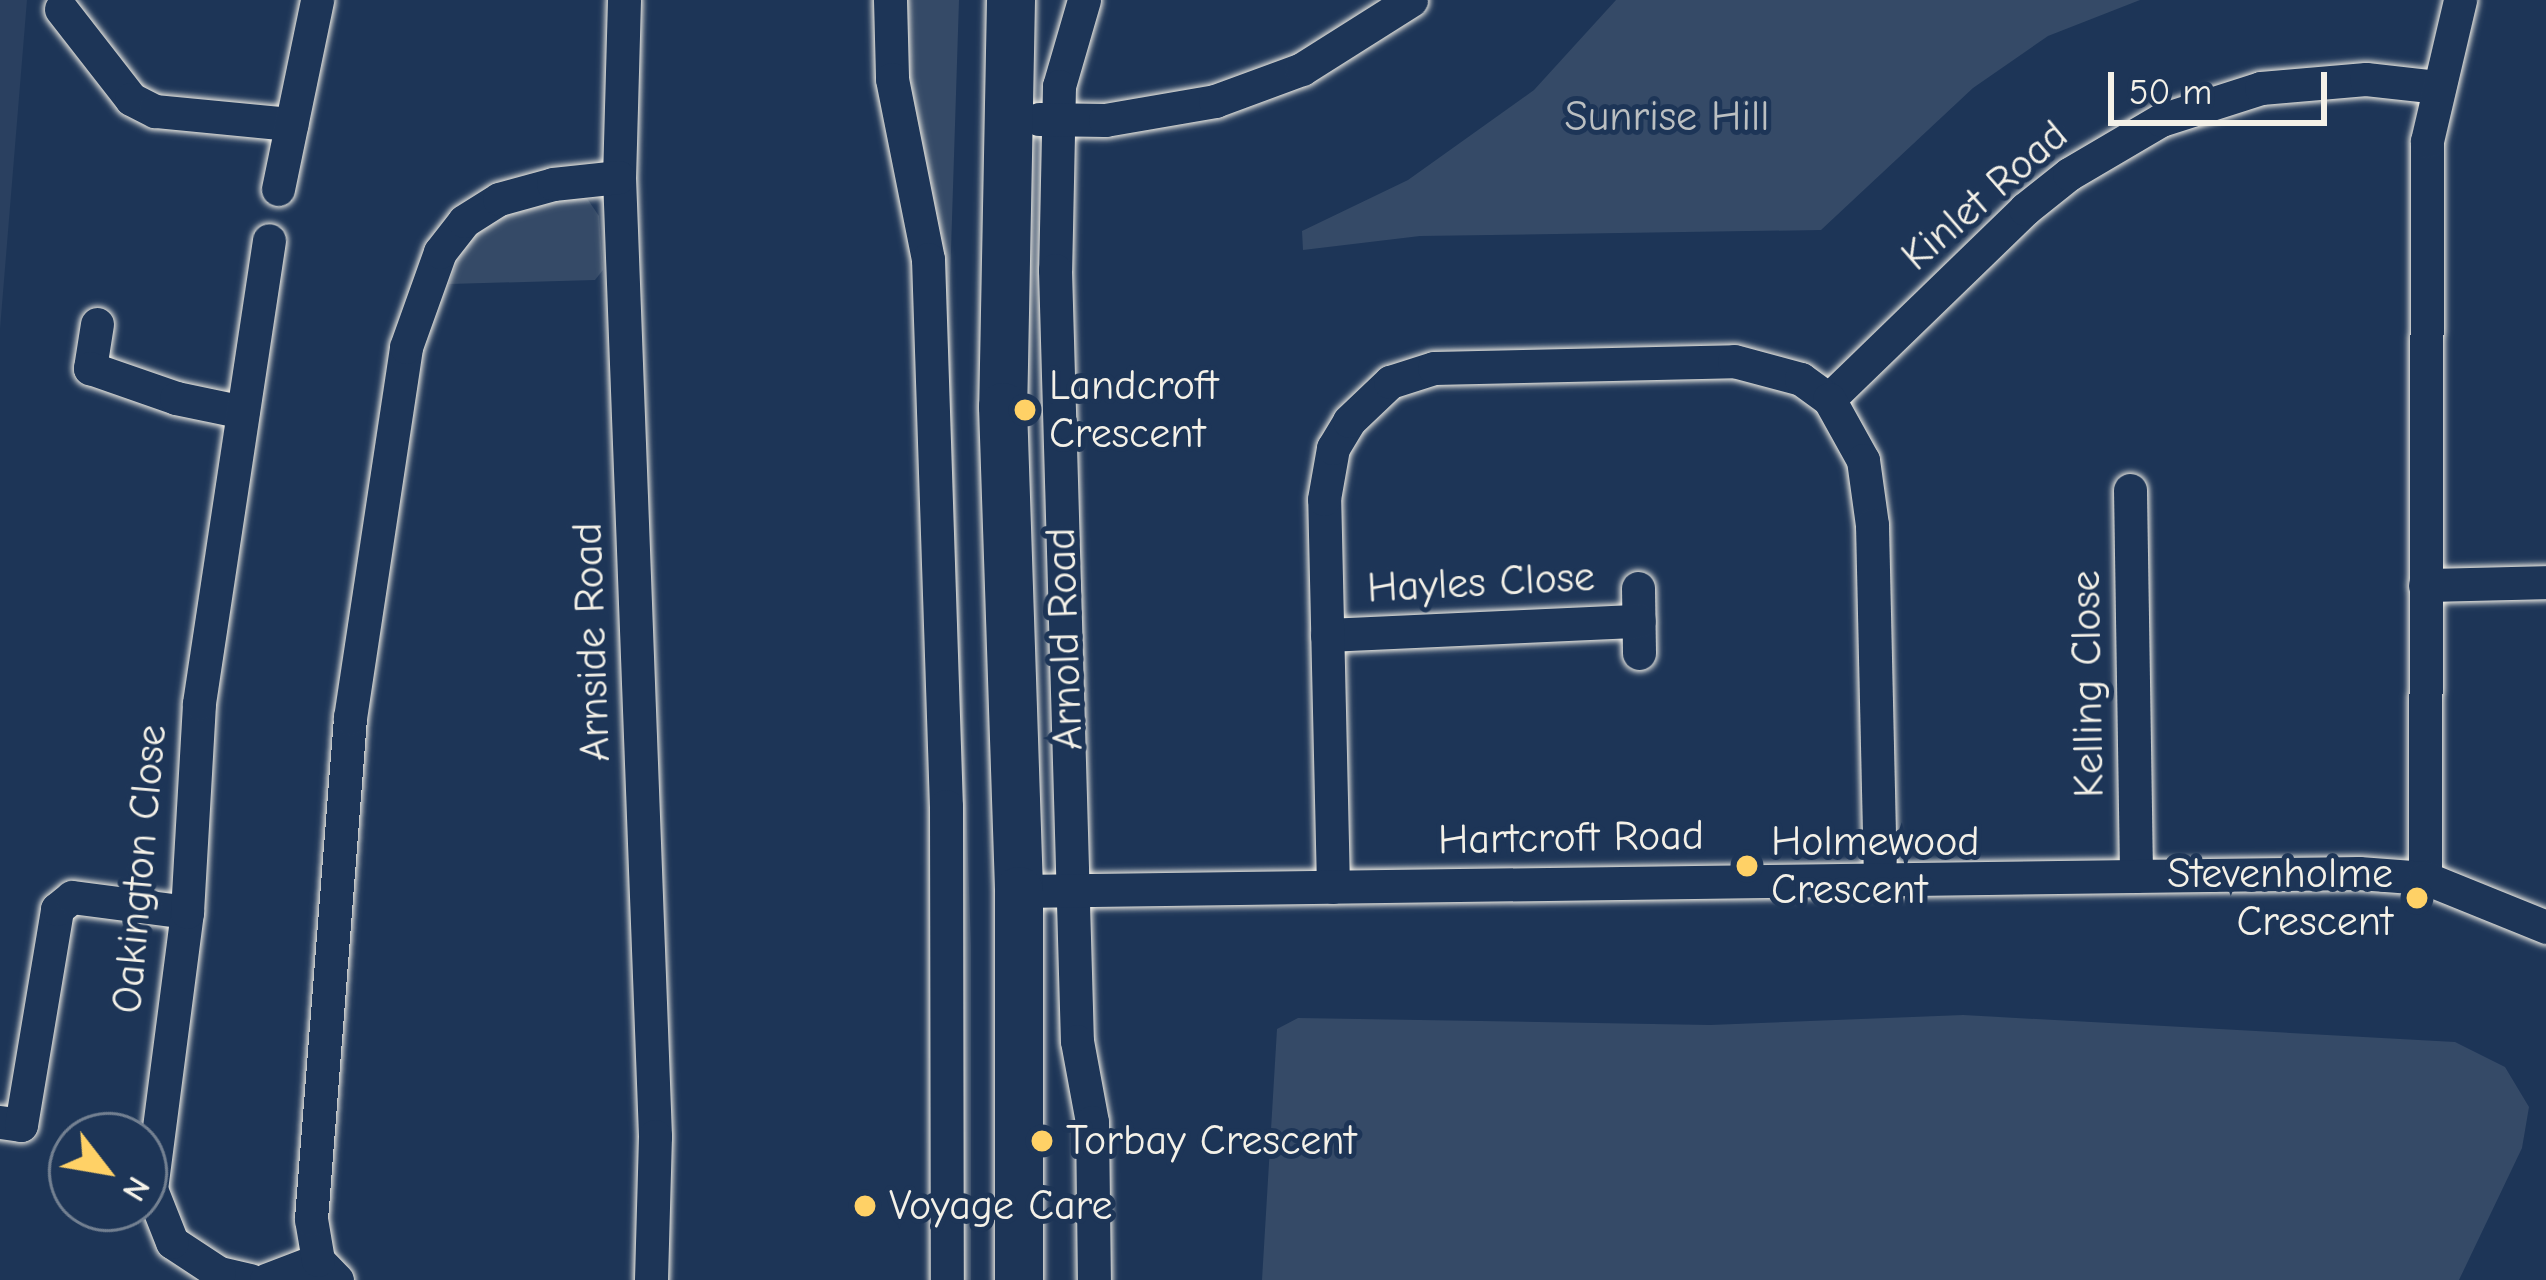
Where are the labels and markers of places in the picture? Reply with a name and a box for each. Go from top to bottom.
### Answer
place label: Landcroft Crescent [1049,361,1218,460]
marker: Landcroft Crescent [1012,397,1038,423]
place label: Holmewood Crescent [1771,817,1980,916]
place label: Stevenholme Crescent [2167,849,2393,948]
marker: Holmewood Crescent [1734,853,1760,879]
marker: Stevenholme Crescent [2404,885,2430,911]
place label: Torbay Crescent [1066,1116,1356,1166]
marker: Torbay Crescent [1029,1128,1055,1154]
place label: Voyage Care [889,1181,1113,1231]
marker: Voyage Care [852,1193,878,1219]

